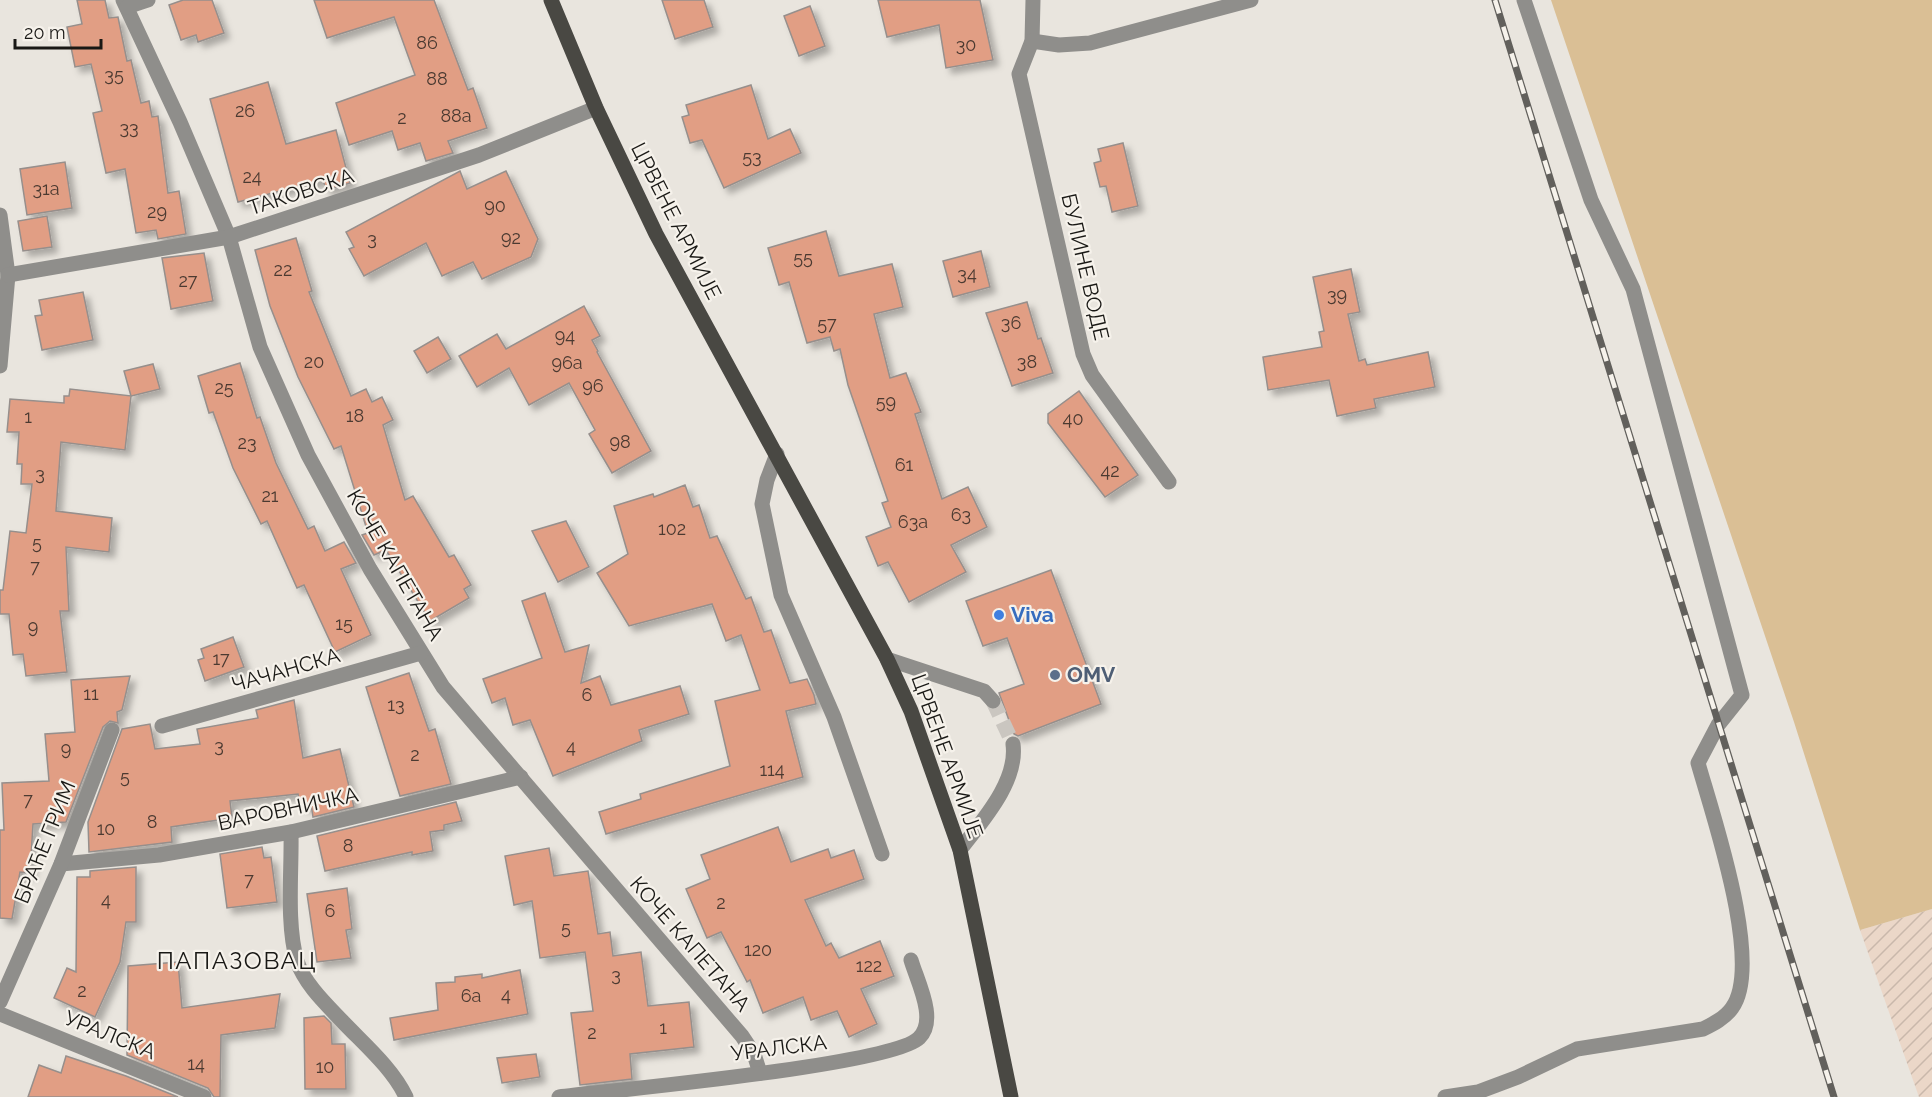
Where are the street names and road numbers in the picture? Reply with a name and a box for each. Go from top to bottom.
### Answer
street label: ЦРВЕНЕ АРМИЈЕ [626,138,727,303]
street label: ТАКОВСКА [245,163,357,220]
street label: БУЛИНЕ ВОДЕ [1056,191,1115,343]
street label: КОЧЕ КАПЕТАНА [342,485,449,645]
street label: ЧАЧАНСКА [229,642,343,697]
street label: ЦРВЕНЕ АРМИЈЕ [906,670,989,841]
street label: БРАЋЕ ГРИМ [9,777,80,907]
street label: ВАРОВНИЧКА [215,781,361,836]
street label: КОЧЕ КАПЕТАНА [625,871,756,1016]
street label: УРАЛСКА [61,1005,160,1064]
street label: УРАЛСКА [730,1029,828,1066]

